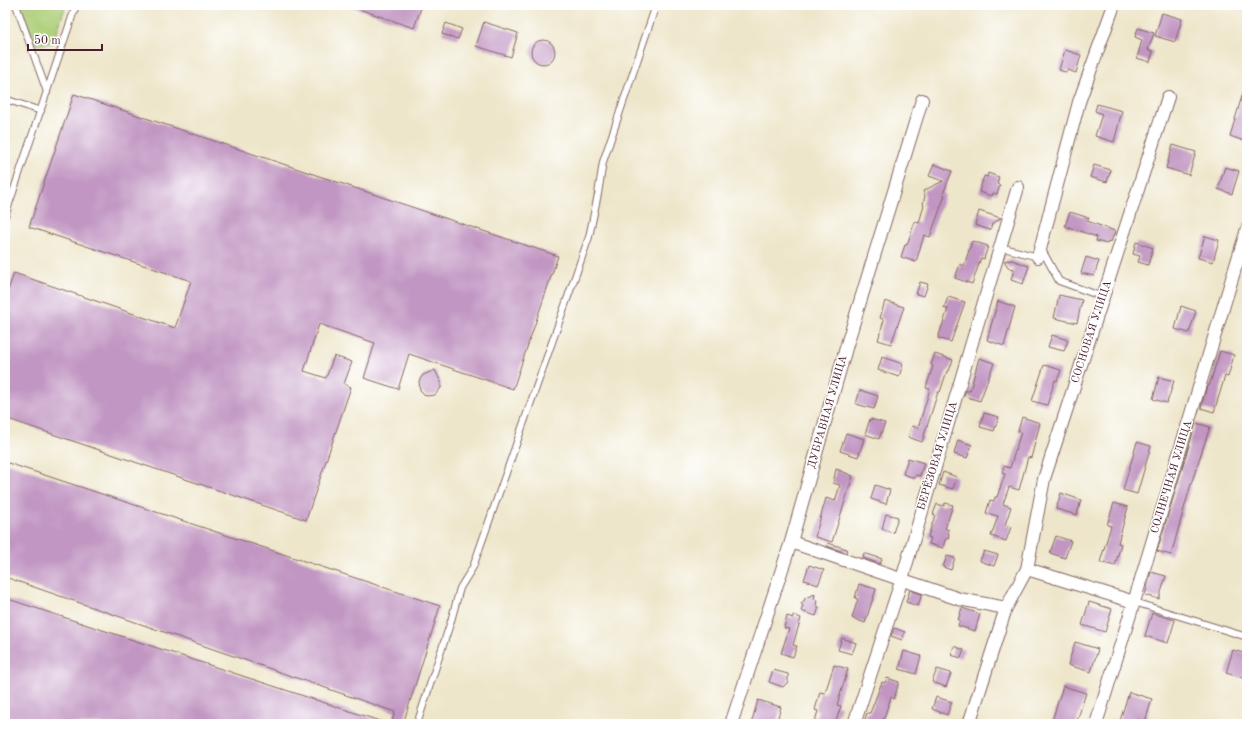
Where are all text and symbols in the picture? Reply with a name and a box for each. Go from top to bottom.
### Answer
scale bar [28,26,102,52]
text: 50 m [34,34,61,47]
street label: СОСНОВАЯ УЛИЦА [1070,279,1114,385]
street label: ДУБРАВНАЯ УЛИЦА [807,354,850,470]
street label: БЕРЁЗОВАЯ УЛИЦА [914,399,960,512]
street label: СОЛНЕЧНАЯ УЛИЦА [1150,418,1195,535]

